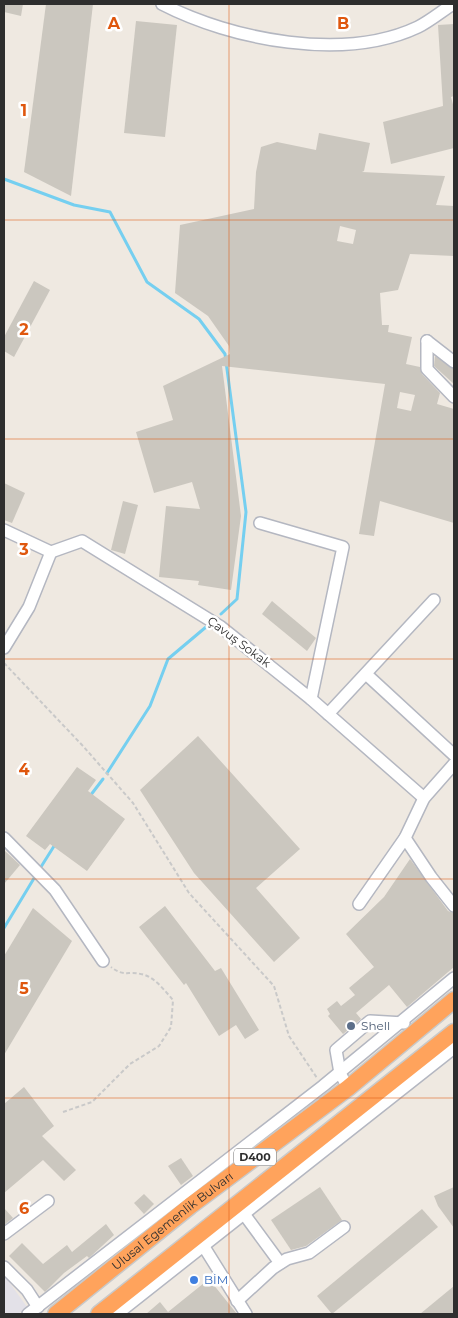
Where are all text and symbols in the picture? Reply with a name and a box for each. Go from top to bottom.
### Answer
text: A [107,14,121,33]
text: B [337,14,349,33]
text: 1 [21,101,27,120]
text: 2 [19,320,29,339]
text: 3 [18,540,29,559]
street label: Çavuş Sokak [205,613,274,671]
text: 4 [18,760,30,779]
text: 5 [19,979,29,998]
place label: Shell [361,1018,390,1033]
marker: Shell [345,1020,357,1032]
road number: D400 [234,1148,276,1166]
street label: Ulusal Egemenlik Bulvarı [109,1168,236,1273]
text: 6 [19,1199,29,1218]
place label: BİM [204,1272,228,1287]
marker: BİM [188,1274,200,1286]

